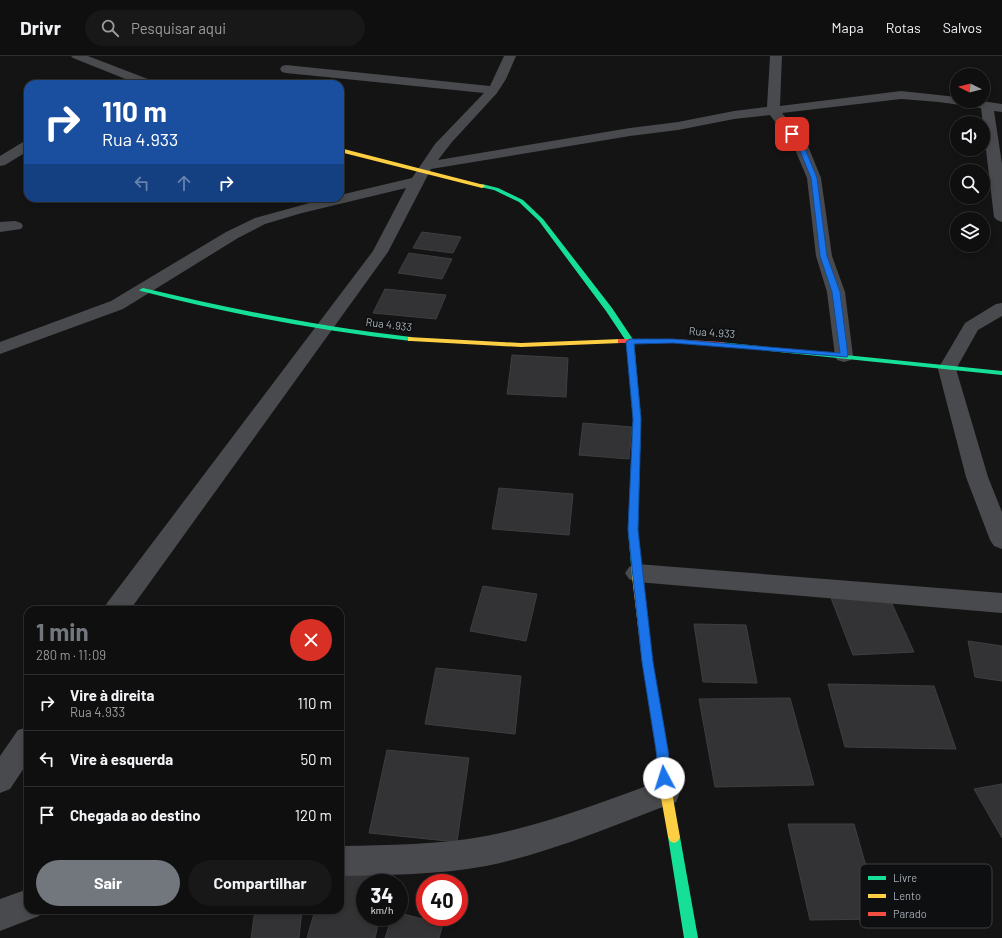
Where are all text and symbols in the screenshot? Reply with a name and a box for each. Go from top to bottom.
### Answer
search box [85,10,365,46]
text: Drivr [20,16,61,39]
icon: search [99,17,121,39]
text: Pesquisar aqui [131,19,226,37]
text: Mapa [832,19,864,36]
text: Rotas [886,19,921,36]
text: Salvos [943,19,982,36]
north arrow [950,68,990,108]
map controls [950,68,990,252]
text: 110 m [102,94,167,128]
icon: right [36,96,88,148]
button: sound [950,116,990,156]
pin [775,117,809,151]
icon: arrive [781,123,803,145]
text: Rua 4.933 [102,128,178,150]
button: search [950,164,990,204]
icon: left [131,172,153,194]
icon: ahead [173,172,195,194]
icon: right [215,172,237,194]
button: layers [950,212,990,252]
street label: Rua 4.933 [365,315,413,333]
street label: Rua 4.933 [688,324,736,340]
text: 1 min [36,617,89,646]
button: close [290,619,332,661]
text: 280 m · 11:09 [36,647,106,663]
text: Vire à direita [70,686,154,704]
icon: right [36,692,58,714]
text: 110 m [298,694,332,712]
text: Rua 4.933 [70,704,125,720]
icon: left [36,748,58,770]
text: Vire à esquerda [70,750,173,768]
text: 50 m [300,750,332,768]
position arrow [643,757,685,799]
icon: arrive [36,804,58,826]
text: Chegada ao destino [70,806,201,824]
text: 120 m [295,806,332,824]
button: Sair [36,860,180,906]
button: Compartilhar [188,860,332,906]
legend [860,864,992,928]
text: Livre [893,871,917,884]
speed limit sign: 40 [416,874,468,926]
text: 34 [371,883,393,907]
text: Lento [893,889,921,902]
text: km/h [371,904,393,916]
text: Parado [893,907,927,920]

